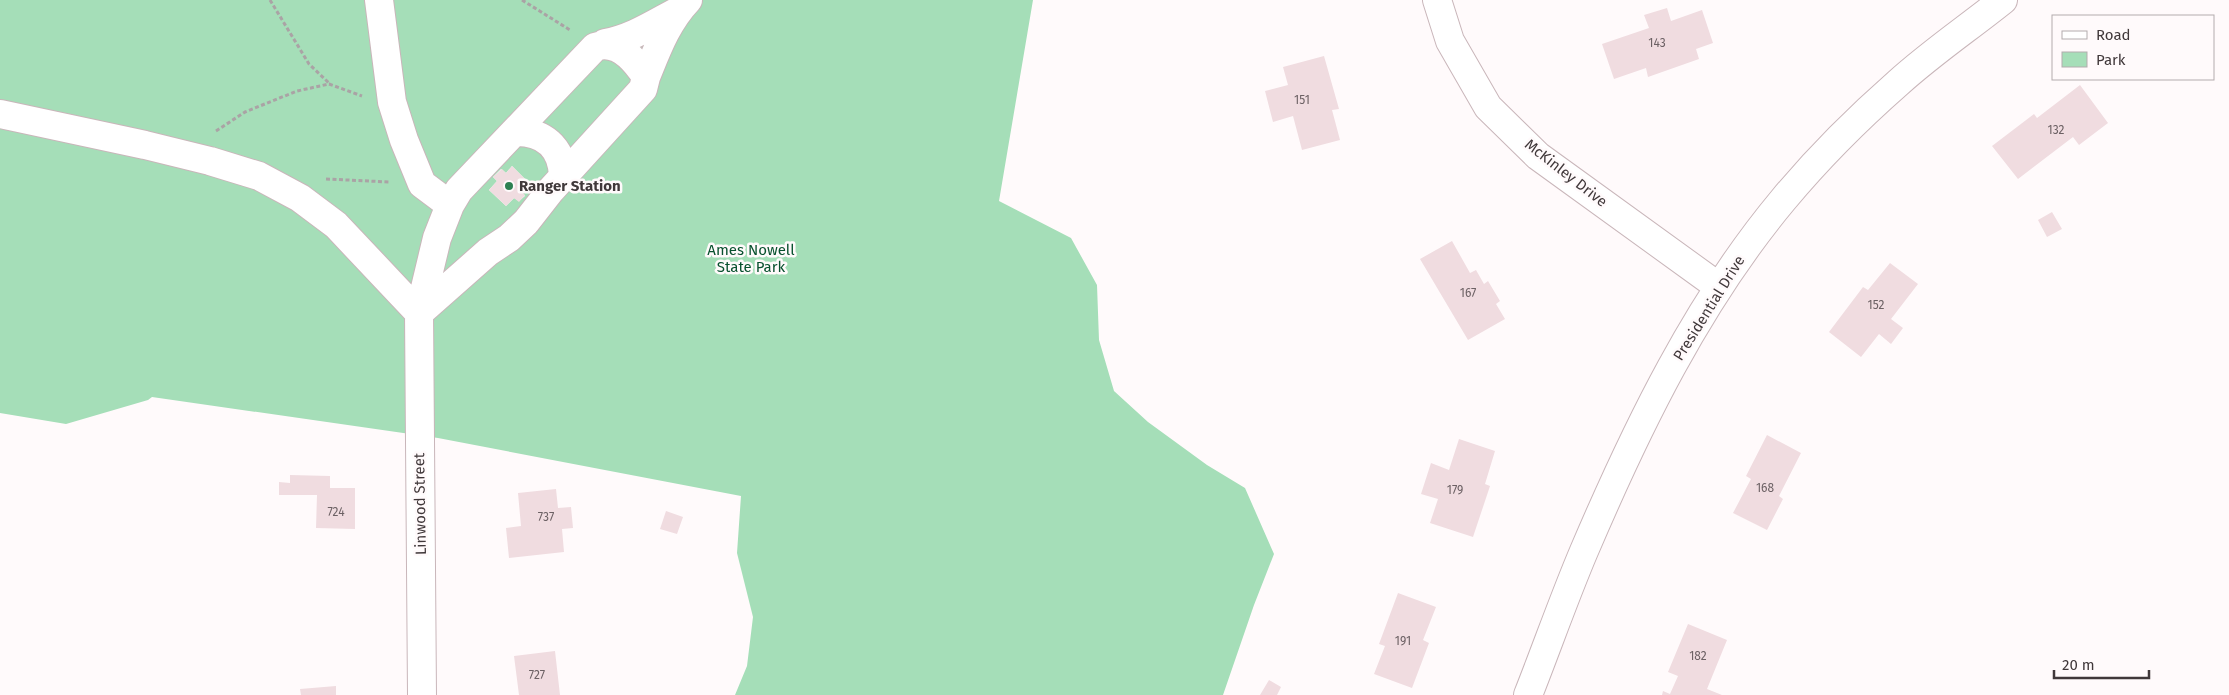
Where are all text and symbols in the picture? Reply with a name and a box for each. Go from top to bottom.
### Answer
legend [2052,15,2214,80]
text: Road [2096,26,2131,44]
house number: 143 [1648,36,1666,50]
text: Park [2096,51,2126,69]
house number: 151 [1294,93,1310,107]
house number: 132 [2047,123,2065,137]
street label: McKinley Drive [1521,135,1611,211]
place label: Ranger Station [519,177,621,195]
marker: Ranger Station [503,180,515,192]
park label: Ames Nowell State Park [707,241,795,276]
street label: Presidential Drive [1669,252,1749,364]
house number: 167 [1460,286,1476,300]
house number: 152 [1867,298,1885,312]
street label: Linwood Street [410,452,430,555]
house number: 168 [1756,481,1774,495]
house number: 179 [1447,483,1463,497]
house number: 724 [327,505,345,519]
house number: 737 [538,510,554,524]
house number: 191 [1395,634,1411,648]
scale bar [2054,648,2149,680]
house number: 182 [1689,649,1707,663]
text: 20 m [2062,656,2095,674]
house number: 727 [529,668,545,682]

